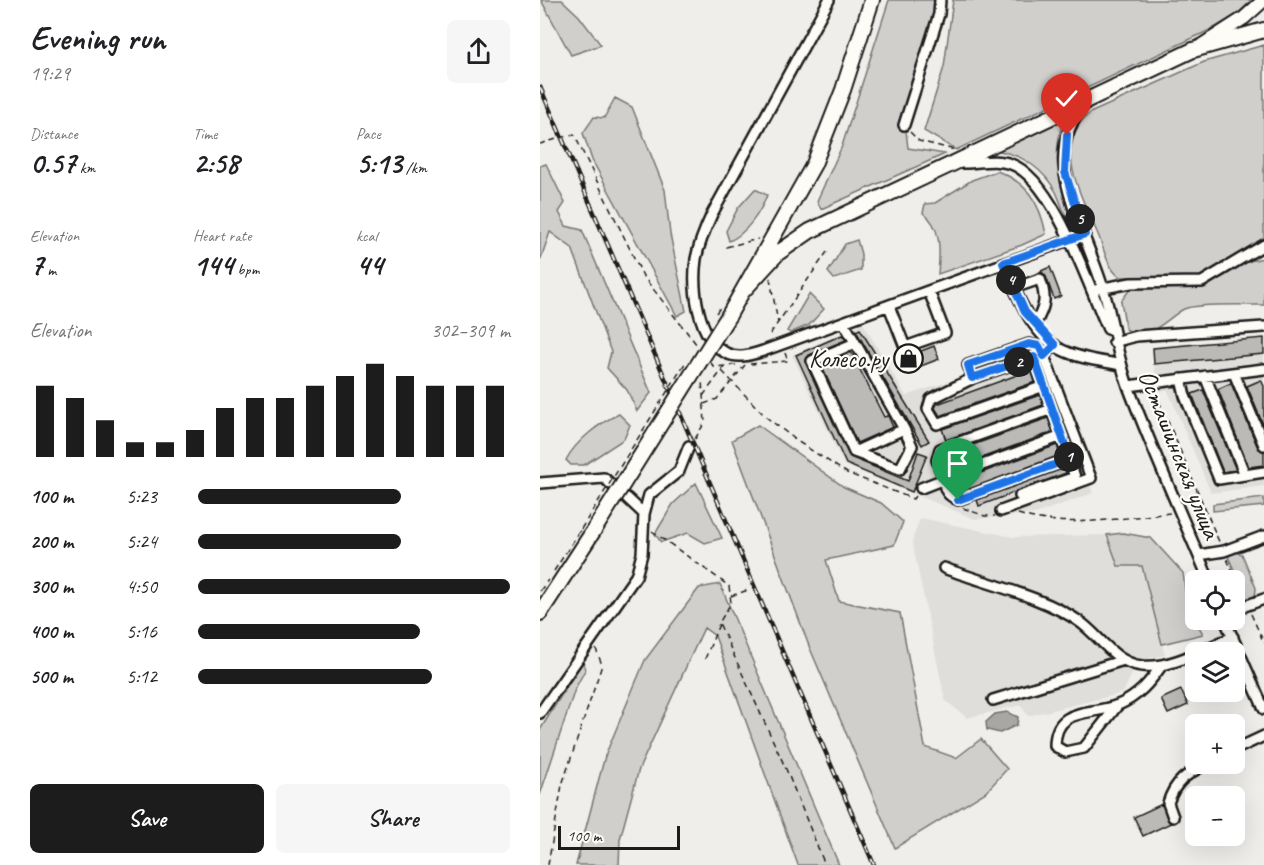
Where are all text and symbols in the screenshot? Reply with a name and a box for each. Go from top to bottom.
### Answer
text: Evening run [30,17,165,59]
button: share [447,20,510,83]
text: 19:29 [30,61,70,86]
pin [1041,73,1092,135]
icon: check [1050,82,1083,115]
text: Distance [30,124,78,144]
text: Time [193,124,217,144]
text: Pace [356,124,381,144]
text: 0.57 [30,144,76,182]
text: 2:58 [193,144,239,182]
text: 5:13 [356,144,402,182]
text: km [76,158,95,178]
text: /km [402,158,427,178]
pin: 5 [1065,204,1095,234]
text: 5 [1077,209,1083,229]
text: Elevation [30,226,79,246]
text: Heart rate [193,226,251,246]
text: kcal [356,226,377,246]
text: 7 [30,246,43,284]
text: 144 [193,246,234,284]
text: 44 [356,246,383,284]
text: m [43,260,56,280]
text: bpm [234,260,259,280]
pin: 4 [996,265,1026,295]
text: 4 [1007,270,1015,290]
text: Elevation [30,318,92,343]
text: 302–309 m [431,318,510,343]
place label: Колесо.ру [809,342,890,375]
shop icon: Колесо.ру [893,342,925,374]
pin: 2 [1004,347,1034,377]
text: 2 [1015,352,1023,372]
street label: Осташинская улица [1131,365,1229,545]
pin [932,438,983,500]
pin: 1 [1054,442,1084,472]
icon: arrive [941,447,974,480]
text: 1 [1065,447,1073,467]
text: 100 m [30,484,73,509]
text: 5:23 [126,484,157,509]
text: 200 m [30,529,73,554]
text: 5:24 [126,529,157,554]
map controls [1185,570,1245,846]
button: locate [1185,570,1245,630]
text: 300 m [30,574,73,599]
text: 4:50 [126,574,157,599]
text: 400 m [30,619,73,644]
text: 5:16 [126,619,157,644]
button: layers [1185,642,1245,702]
text: 500 m [30,664,73,689]
text: 5:12 [126,664,157,689]
button: + [1185,714,1245,774]
button: Save [30,784,264,853]
button: Share [276,784,510,853]
button: − [1185,786,1245,846]
scale bar [558,823,680,850]
text: 100 m [567,826,601,846]

